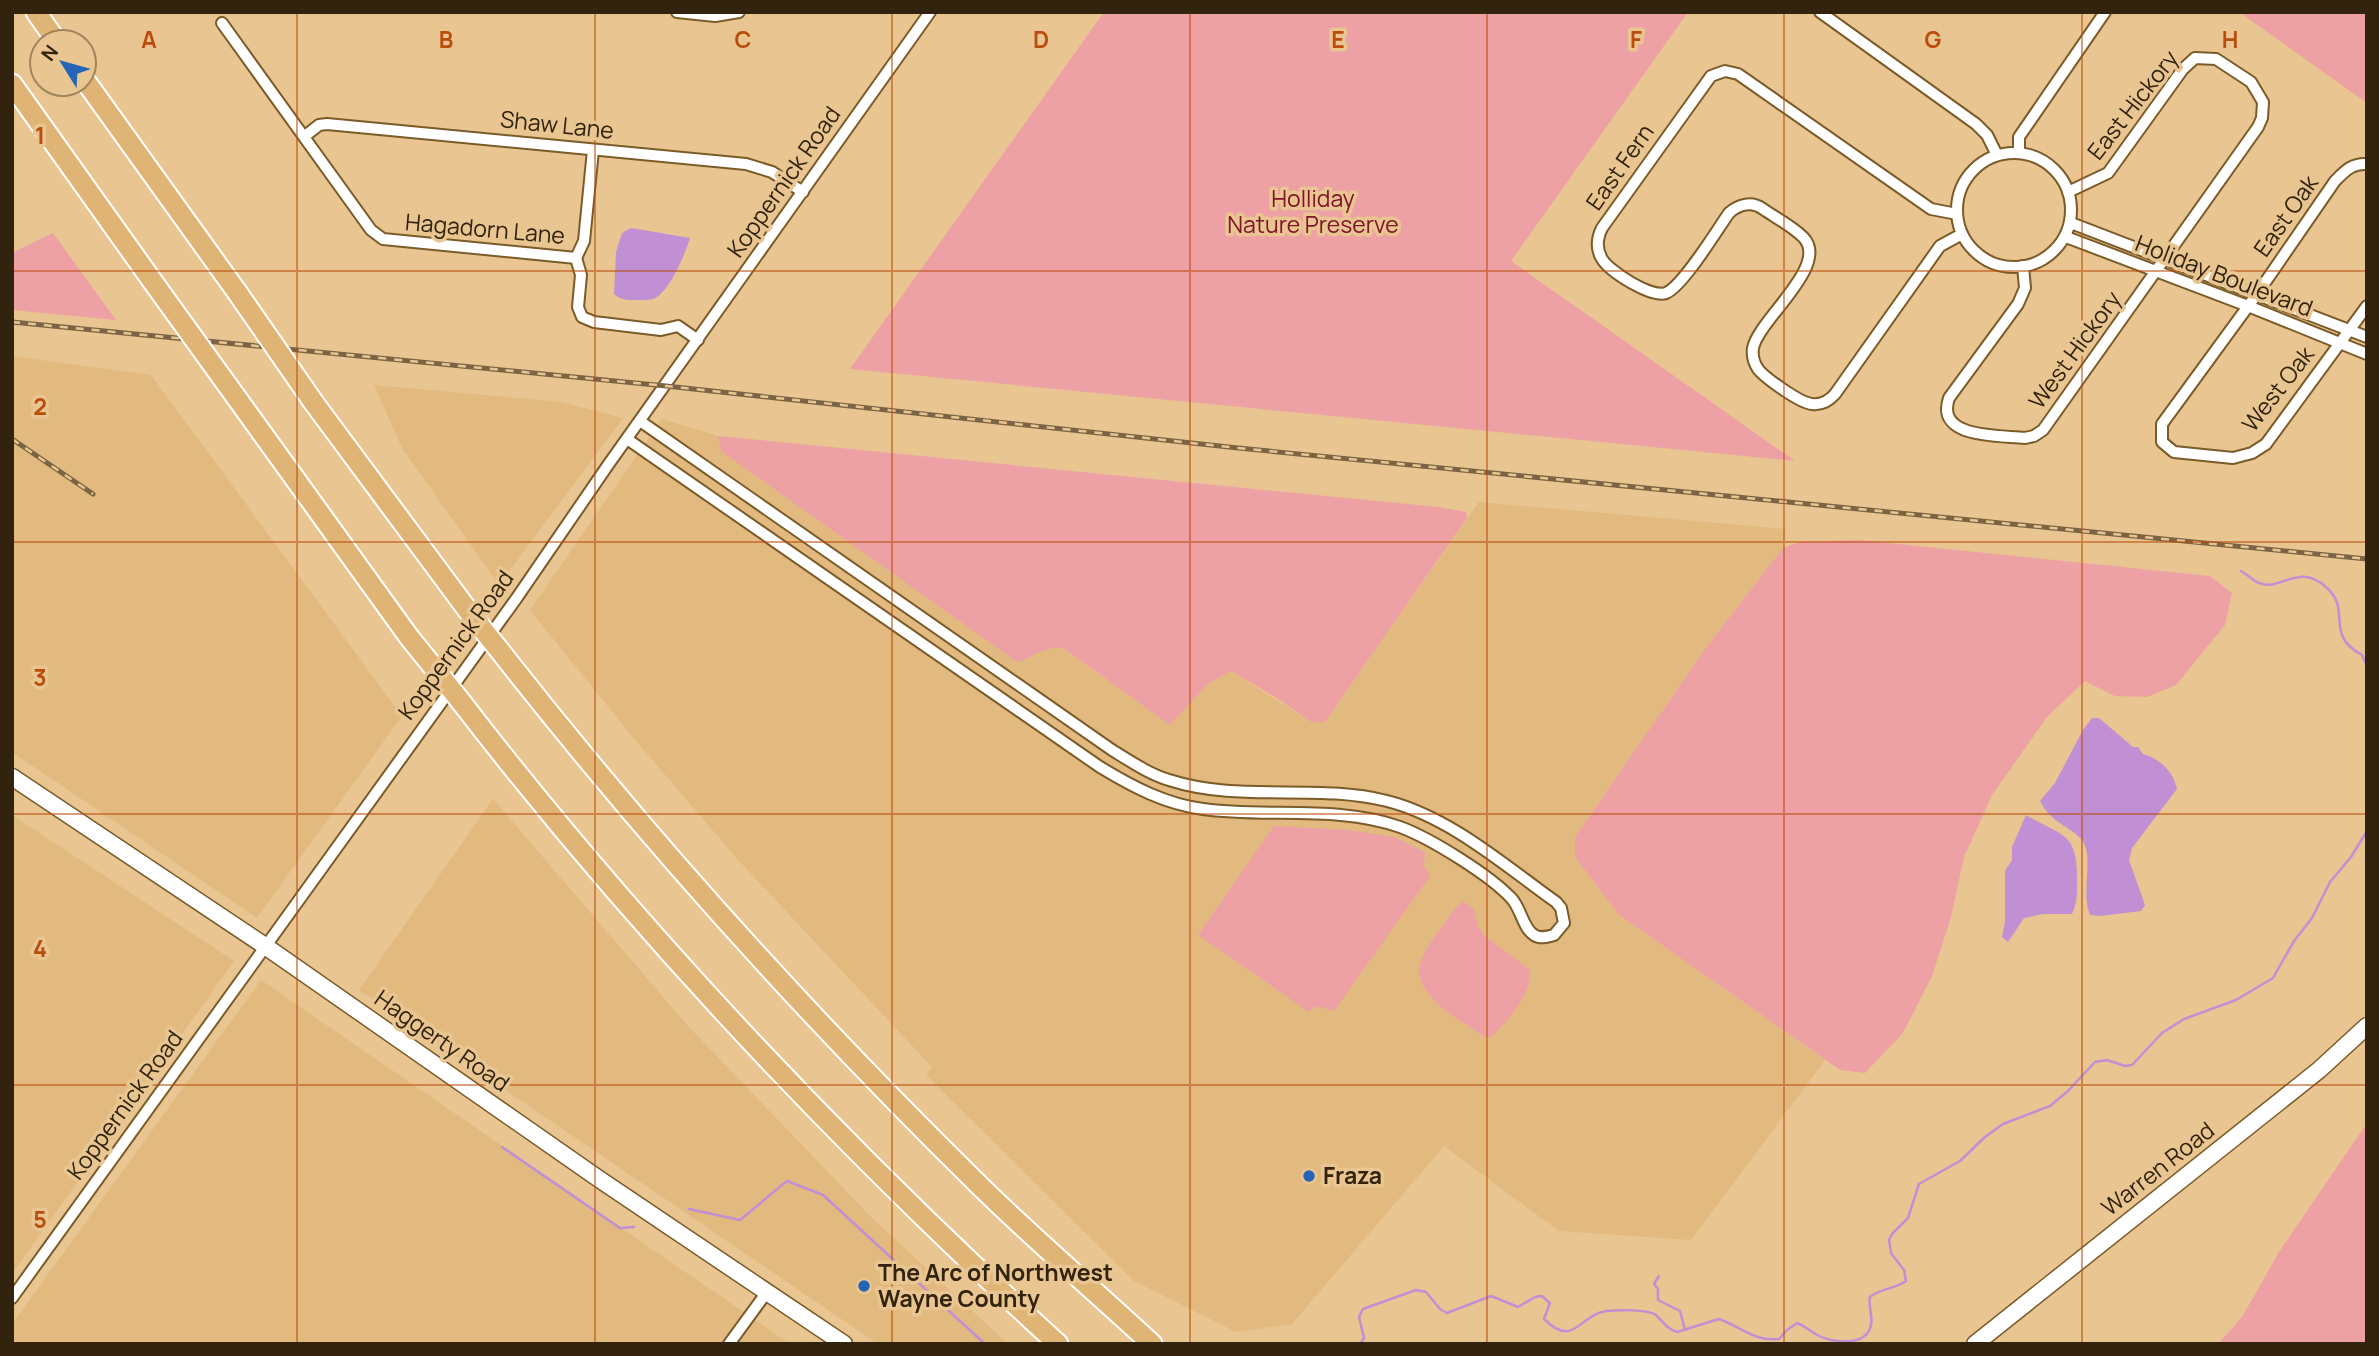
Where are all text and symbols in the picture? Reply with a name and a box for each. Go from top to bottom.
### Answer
text: A [141,23,157,55]
text: B [439,23,453,55]
text: C [735,23,752,55]
text: D [1033,23,1049,55]
text: E [1331,23,1345,55]
text: F [1630,23,1642,55]
text: G [1925,23,1942,55]
text: H [2222,23,2238,55]
north arrow [28,28,98,98]
text: N [35,39,64,66]
street label: East Hickory [2079,43,2185,166]
street label: Koppernick Road [719,100,847,263]
street label: Shaw Lane [499,102,615,146]
street label: East Fern [1578,117,1661,216]
text: 1 [35,119,45,151]
street label: East Oak [2246,168,2325,263]
park label: Holliday Nature Preserve [1227,182,1399,240]
street label: Hagadorn Lane [404,205,566,251]
street label: Holiday Boulevard [2131,226,2318,324]
street label: West Hickory [2021,284,2128,415]
street label: West Oak [2234,339,2321,438]
text: 2 [33,390,47,422]
street label: Koppernick Road [390,563,520,726]
text: 3 [33,661,47,693]
text: 4 [33,932,47,964]
street label: Haggerty Road [369,982,516,1098]
street label: Koppernick Road [59,1023,189,1186]
street label: Warren Road [2094,1114,2221,1223]
place label: Fraza [1323,1159,1382,1191]
marker: Fraza [1301,1168,1317,1184]
text: 5 [33,1203,47,1235]
place label: The Arc of Northwest Wayne County [878,1256,1113,1314]
marker: The Arc of Northwest Wayne County [856,1278,872,1294]

